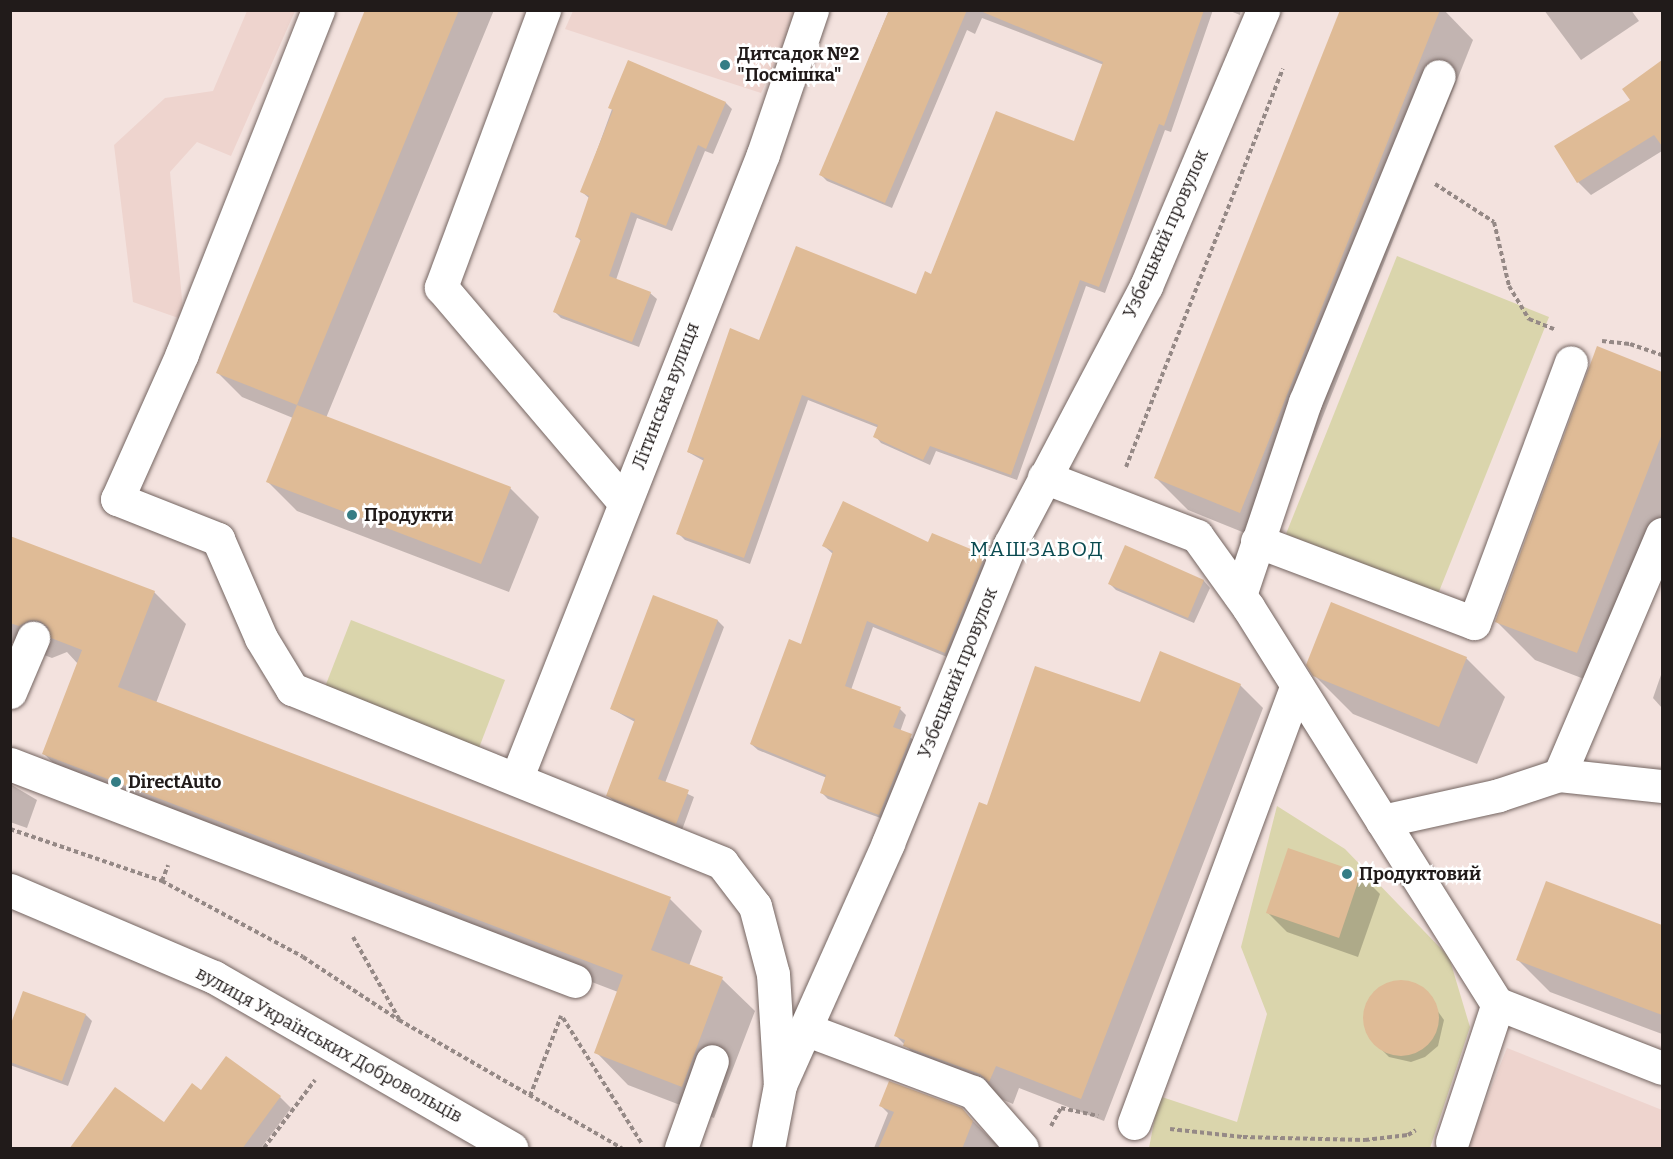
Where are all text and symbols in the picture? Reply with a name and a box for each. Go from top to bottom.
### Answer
place label: Дитсадок №2 "Посмішка" [737,44,859,86]
marker: Дитсадок №2 "Посмішка" [718,58,732,72]
street label: Узбецький провулок [1119,146,1213,322]
street label: Літинська вулиця [628,320,704,472]
place label: Продукти [364,504,453,526]
marker: Продукти [345,508,359,522]
district label: МАШЗАВОД [970,536,1104,562]
street label: Узбецький провулок [914,584,1002,762]
place label: DirectAuto [128,771,221,793]
marker: DirectAuto [109,775,123,789]
place label: Продуктовий [1359,863,1481,885]
marker: Продуктовий [1340,867,1354,881]
street label: вулиця Українських Добровольців [192,963,466,1127]

